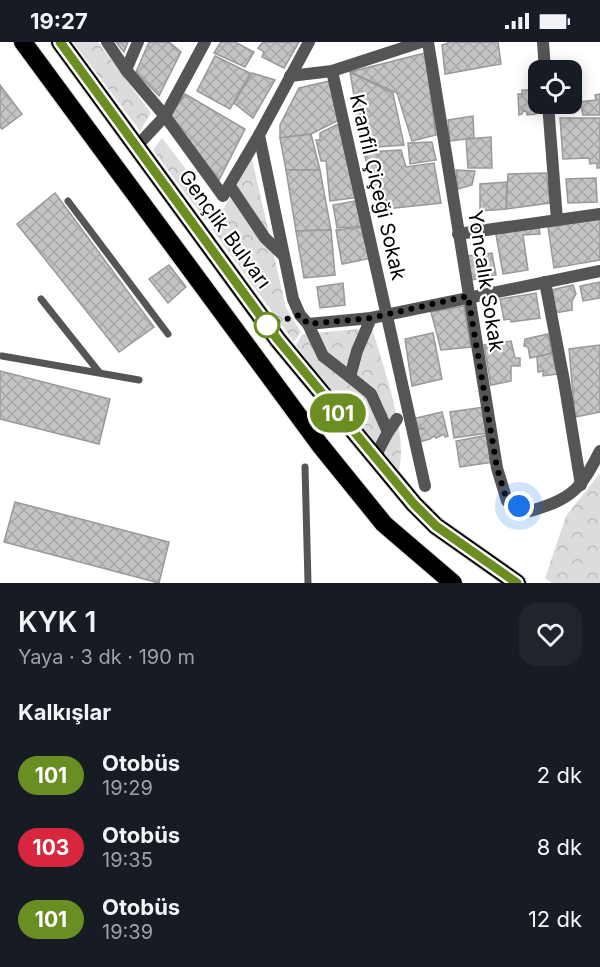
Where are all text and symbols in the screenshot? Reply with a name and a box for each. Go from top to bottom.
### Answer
text: 19:27 [30,8,88,34]
map controls [528,60,582,114]
button: locate [528,60,582,114]
street label: Kranfil Çiçeği Sokak [345,92,411,282]
street label: Gençlik Bulvarı [174,165,276,293]
street label: Yoncalık Sokak [463,209,509,354]
unlabelled marker [254,312,280,338]
line badge: 101 [304,394,372,433]
text: 101 [322,401,354,426]
your location [504,491,534,521]
button: heart [519,603,582,666]
text: KYK 1 [18,605,96,639]
text: Yaya · 3 dk · 190 m [18,645,195,669]
text: Kalkışlar [18,699,111,725]
text: Otobüs [102,750,180,776]
text: 2 dk [537,762,582,788]
text: 101 [35,763,67,788]
text: 19:29 [102,776,153,800]
text: Otobüs [102,822,180,848]
text: 8 dk [537,834,582,860]
text: 103 [33,835,69,860]
text: 19:35 [102,848,153,872]
text: Otobüs [102,894,180,920]
text: 12 dk [528,906,582,932]
text: 101 [35,907,67,932]
text: 19:39 [102,920,153,944]

